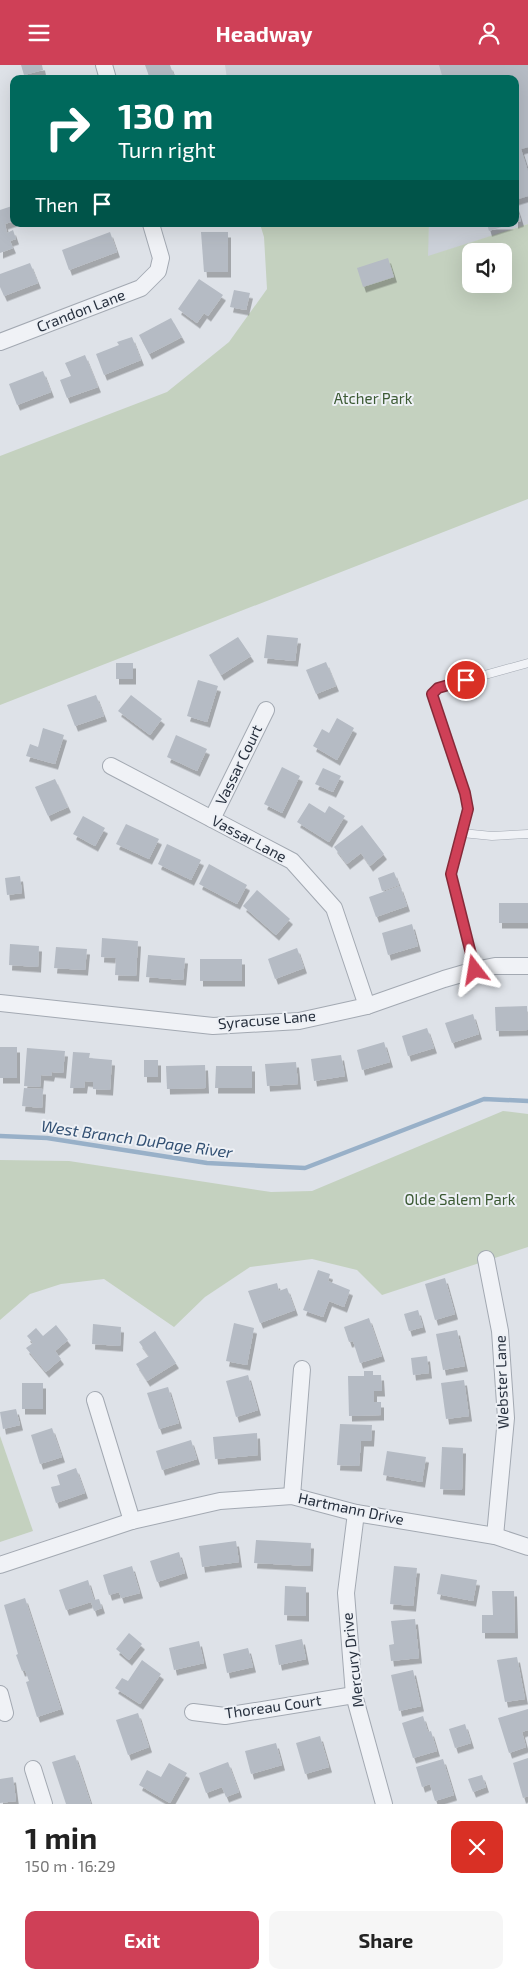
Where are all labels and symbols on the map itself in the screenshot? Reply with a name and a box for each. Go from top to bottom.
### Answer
street label: Crandon Lane [34,285,127,335]
park label: Atcher Park [334,389,413,407]
pin [445,659,487,701]
street label: Vassar Court [211,721,265,808]
street label: Vassar Lane [209,811,290,865]
position arrow [448,943,500,995]
street label: Syracuse Lane [217,1006,317,1032]
water label: West Branch DuPage River [40,1116,235,1161]
park label: Olde Salem Park [405,1190,516,1208]
street label: Webster Lane [490,1335,512,1429]
street label: Hartmann Drive [297,1488,406,1528]
street label: Mercury Drive [337,1612,367,1709]
street label: Thoreau Court [223,1690,323,1722]

